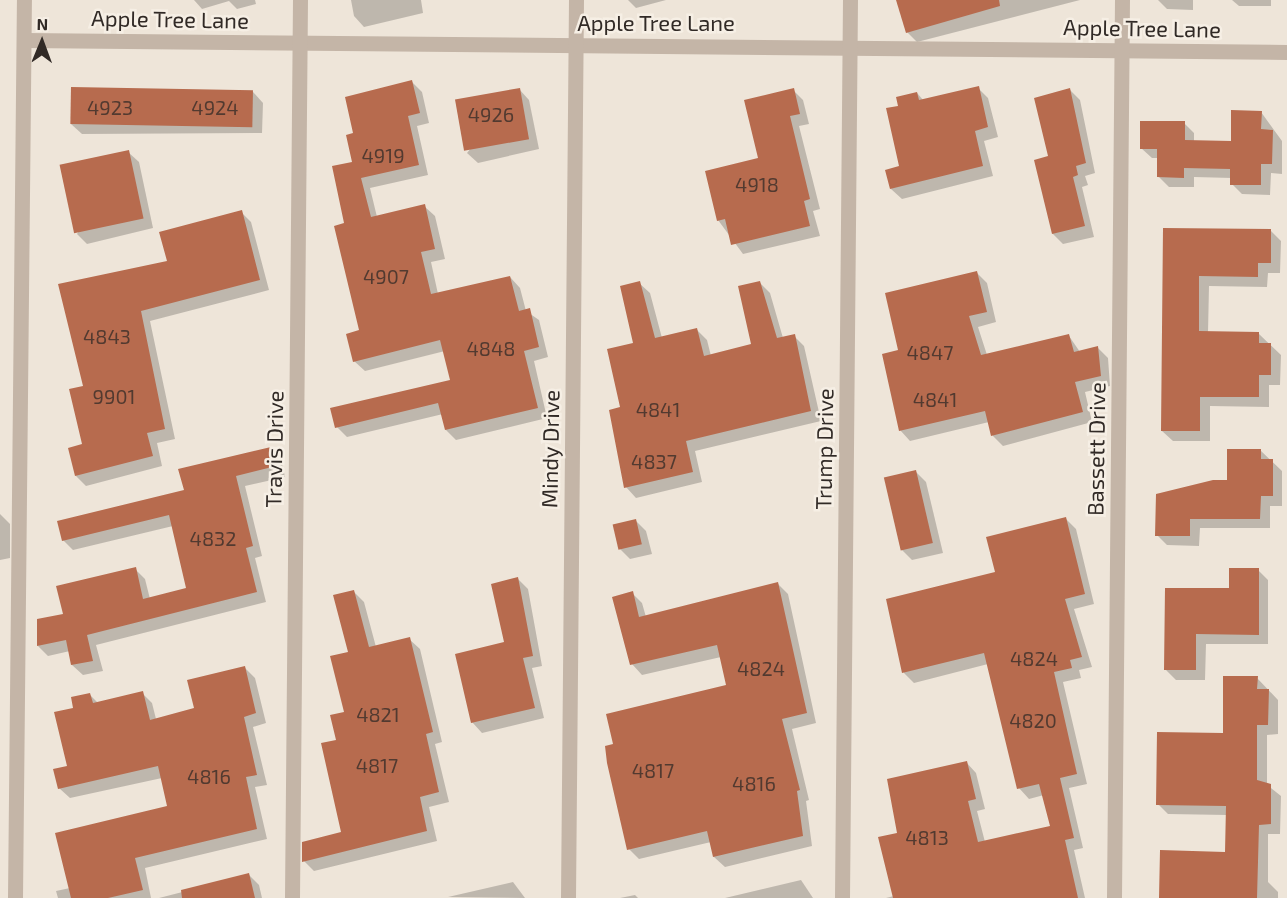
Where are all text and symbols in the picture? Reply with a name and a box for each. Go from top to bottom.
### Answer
street label: Apple Tree Lane [91,4,249,34]
street label: Apple Tree Lane [577,10,735,36]
north arrow [12,12,72,72]
street label: Apple Tree Lane [1063,13,1221,43]
text: N [36,14,48,33]
house number: 4923 [87,95,133,119]
house number: 4924 [191,95,239,119]
house number: 4926 [468,102,514,126]
house number: 4919 [361,143,405,167]
house number: 4918 [735,172,779,196]
house number: 4907 [363,264,409,288]
house number: 4843 [83,324,131,348]
house number: 4848 [467,336,515,360]
house number: 4847 [907,340,953,364]
street label: Bassett Drive [1082,382,1110,516]
house number: 9901 [93,384,135,408]
house number: 4841 [913,387,957,411]
street label: Trump Drive [810,388,838,510]
street label: Mindy Drive [536,389,564,509]
street label: Travis Drive [260,390,288,508]
house number: 4841 [636,397,680,421]
house number: 4837 [631,449,677,473]
house number: 4832 [190,526,236,550]
house number: 4824 [1010,646,1058,670]
house number: 4824 [737,656,785,680]
house number: 4821 [356,702,400,726]
house number: 4820 [1009,708,1057,732]
house number: 4817 [356,753,398,777]
house number: 4817 [632,758,674,782]
house number: 4816 [187,764,231,788]
house number: 4816 [732,771,776,795]
house number: 4813 [905,825,949,849]

